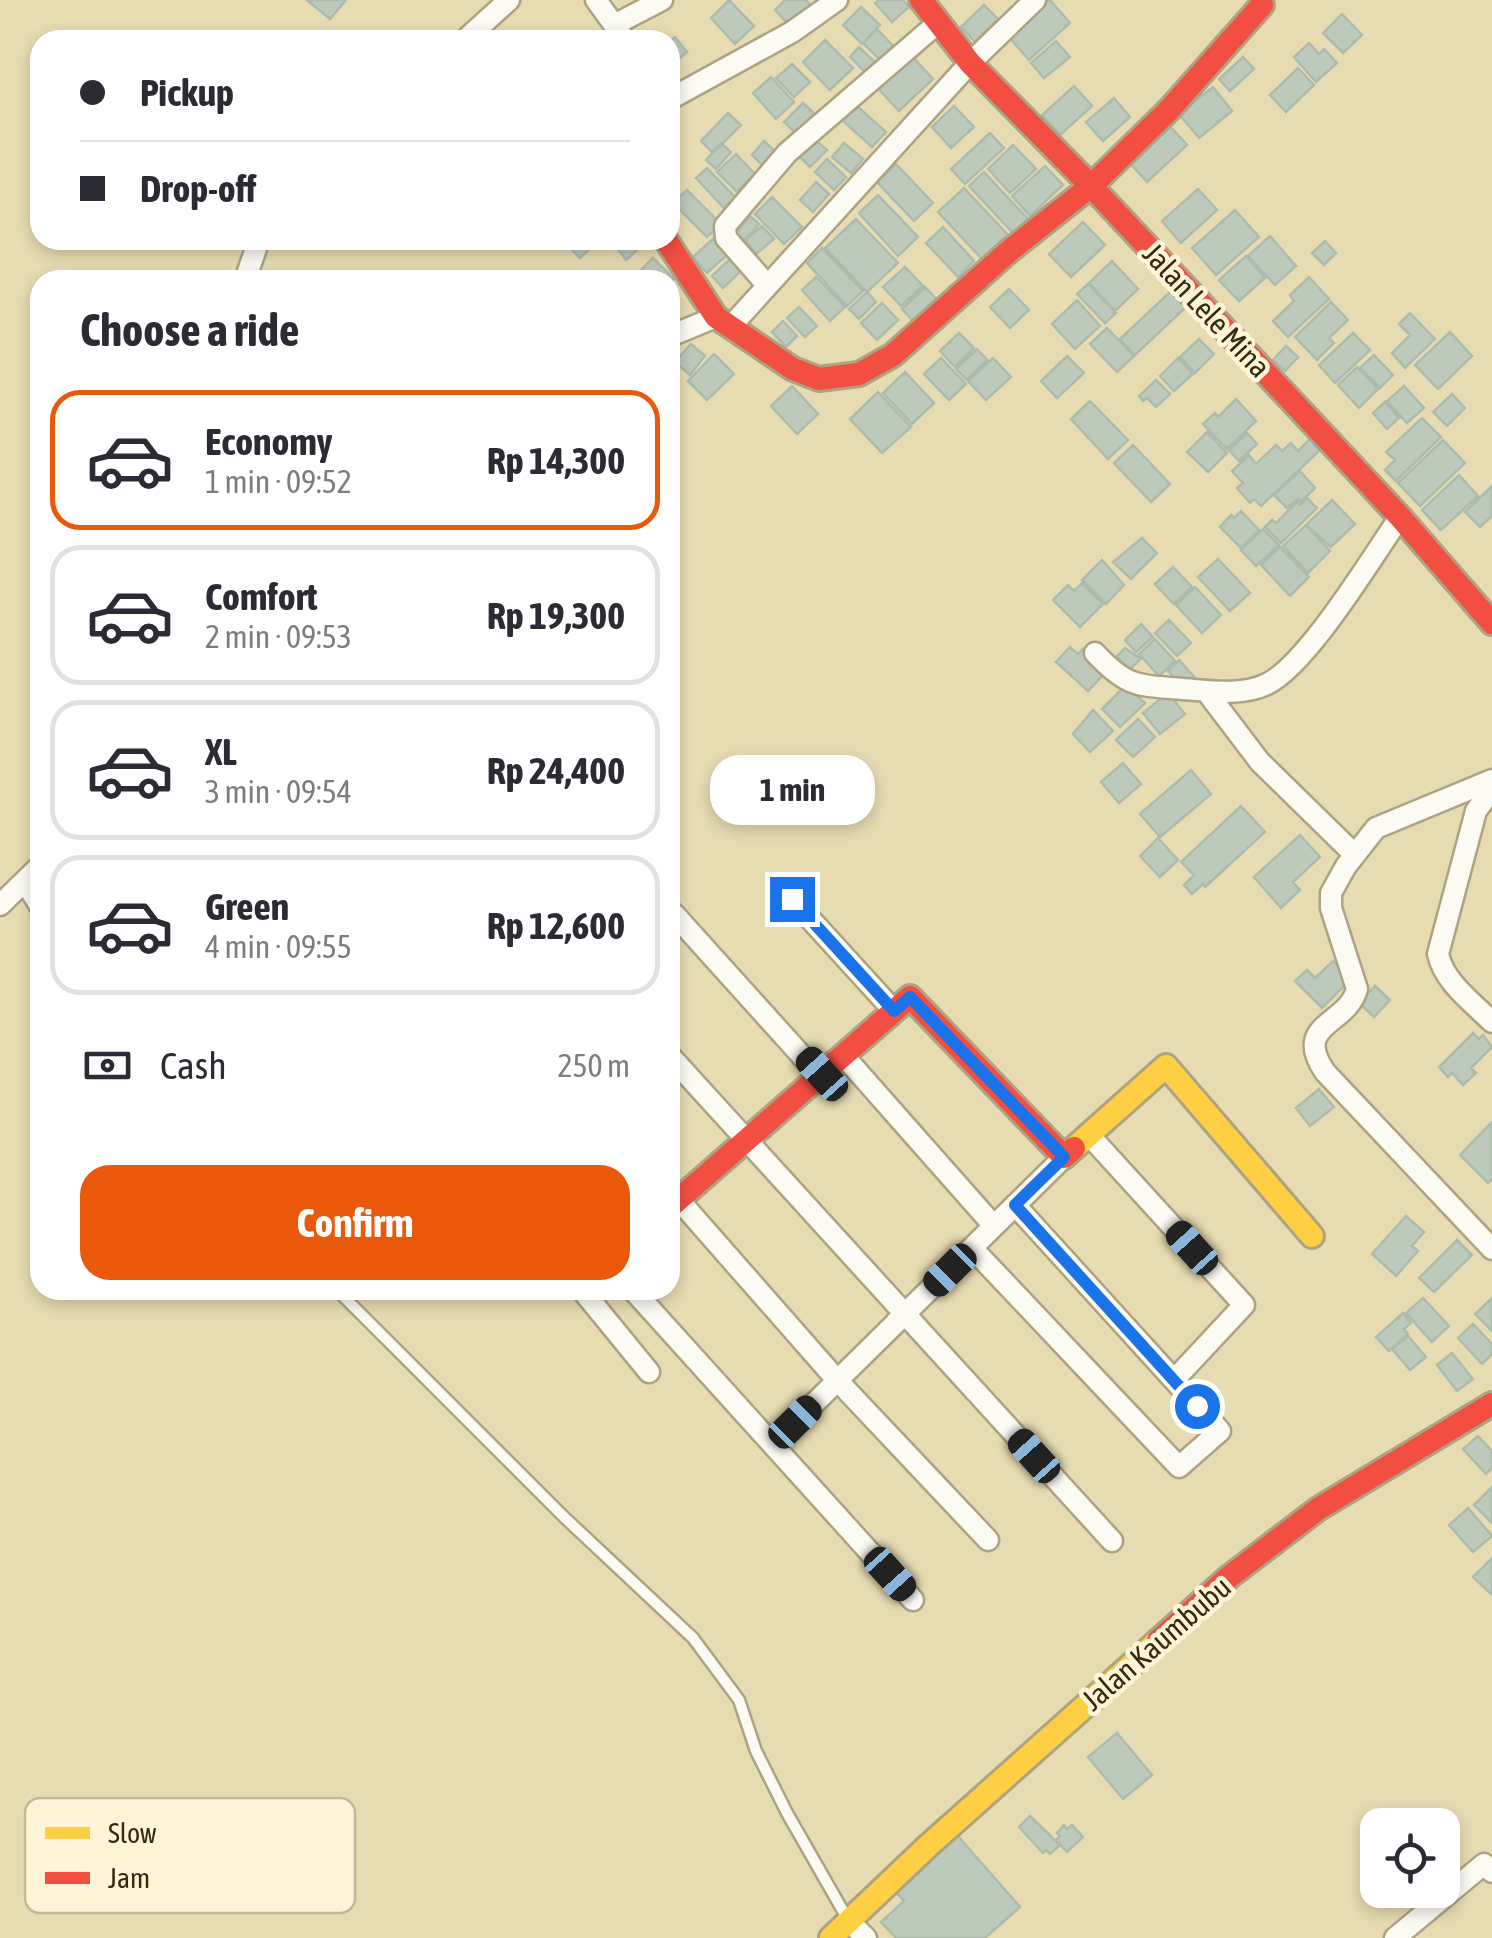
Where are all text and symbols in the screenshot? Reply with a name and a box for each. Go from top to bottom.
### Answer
text: Pickup [140,71,234,114]
text: Drop-off [140,167,256,210]
street label: Jalan Lele Mina [1137,236,1277,384]
text: Choose a ride [80,304,299,356]
icon: car [85,415,175,505]
text: Economy [205,420,332,463]
text: Rp 14,300 [487,439,625,482]
text: 1 min · 09:52 [205,463,352,500]
icon: car [85,570,175,660]
text: Comfort [205,575,317,618]
text: Rp 19,300 [487,594,625,637]
text: 2 min · 09:53 [205,618,352,655]
icon: car [85,725,175,815]
text: XL [205,730,237,773]
text: Rp 24,400 [487,749,625,792]
callout: 1 min [710,754,874,824]
text: 1 min [760,771,825,808]
text: 3 min · 09:54 [205,773,352,810]
route end [770,877,815,922]
icon: car [85,880,175,970]
text: Green [205,885,289,928]
text: Rp 12,600 [487,904,625,947]
text: 4 min · 09:55 [205,928,352,965]
icon: cash [80,1038,135,1093]
car [791,1042,853,1106]
text: Cash [160,1044,227,1087]
text: 250 m [557,1047,630,1084]
button: Confirm [80,1165,630,1280]
car [1161,1216,1223,1280]
car [918,1238,982,1302]
route start [1175,1384,1220,1429]
car [763,1390,827,1454]
car [1003,1424,1065,1488]
car [859,1542,921,1606]
street label: Jalan Kaumbubu [1075,1569,1237,1717]
legend [25,1798,355,1913]
map controls [1360,1808,1460,1908]
button: locate [1360,1808,1460,1908]
text: Slow [108,1817,157,1849]
text: Jam [108,1862,150,1894]

